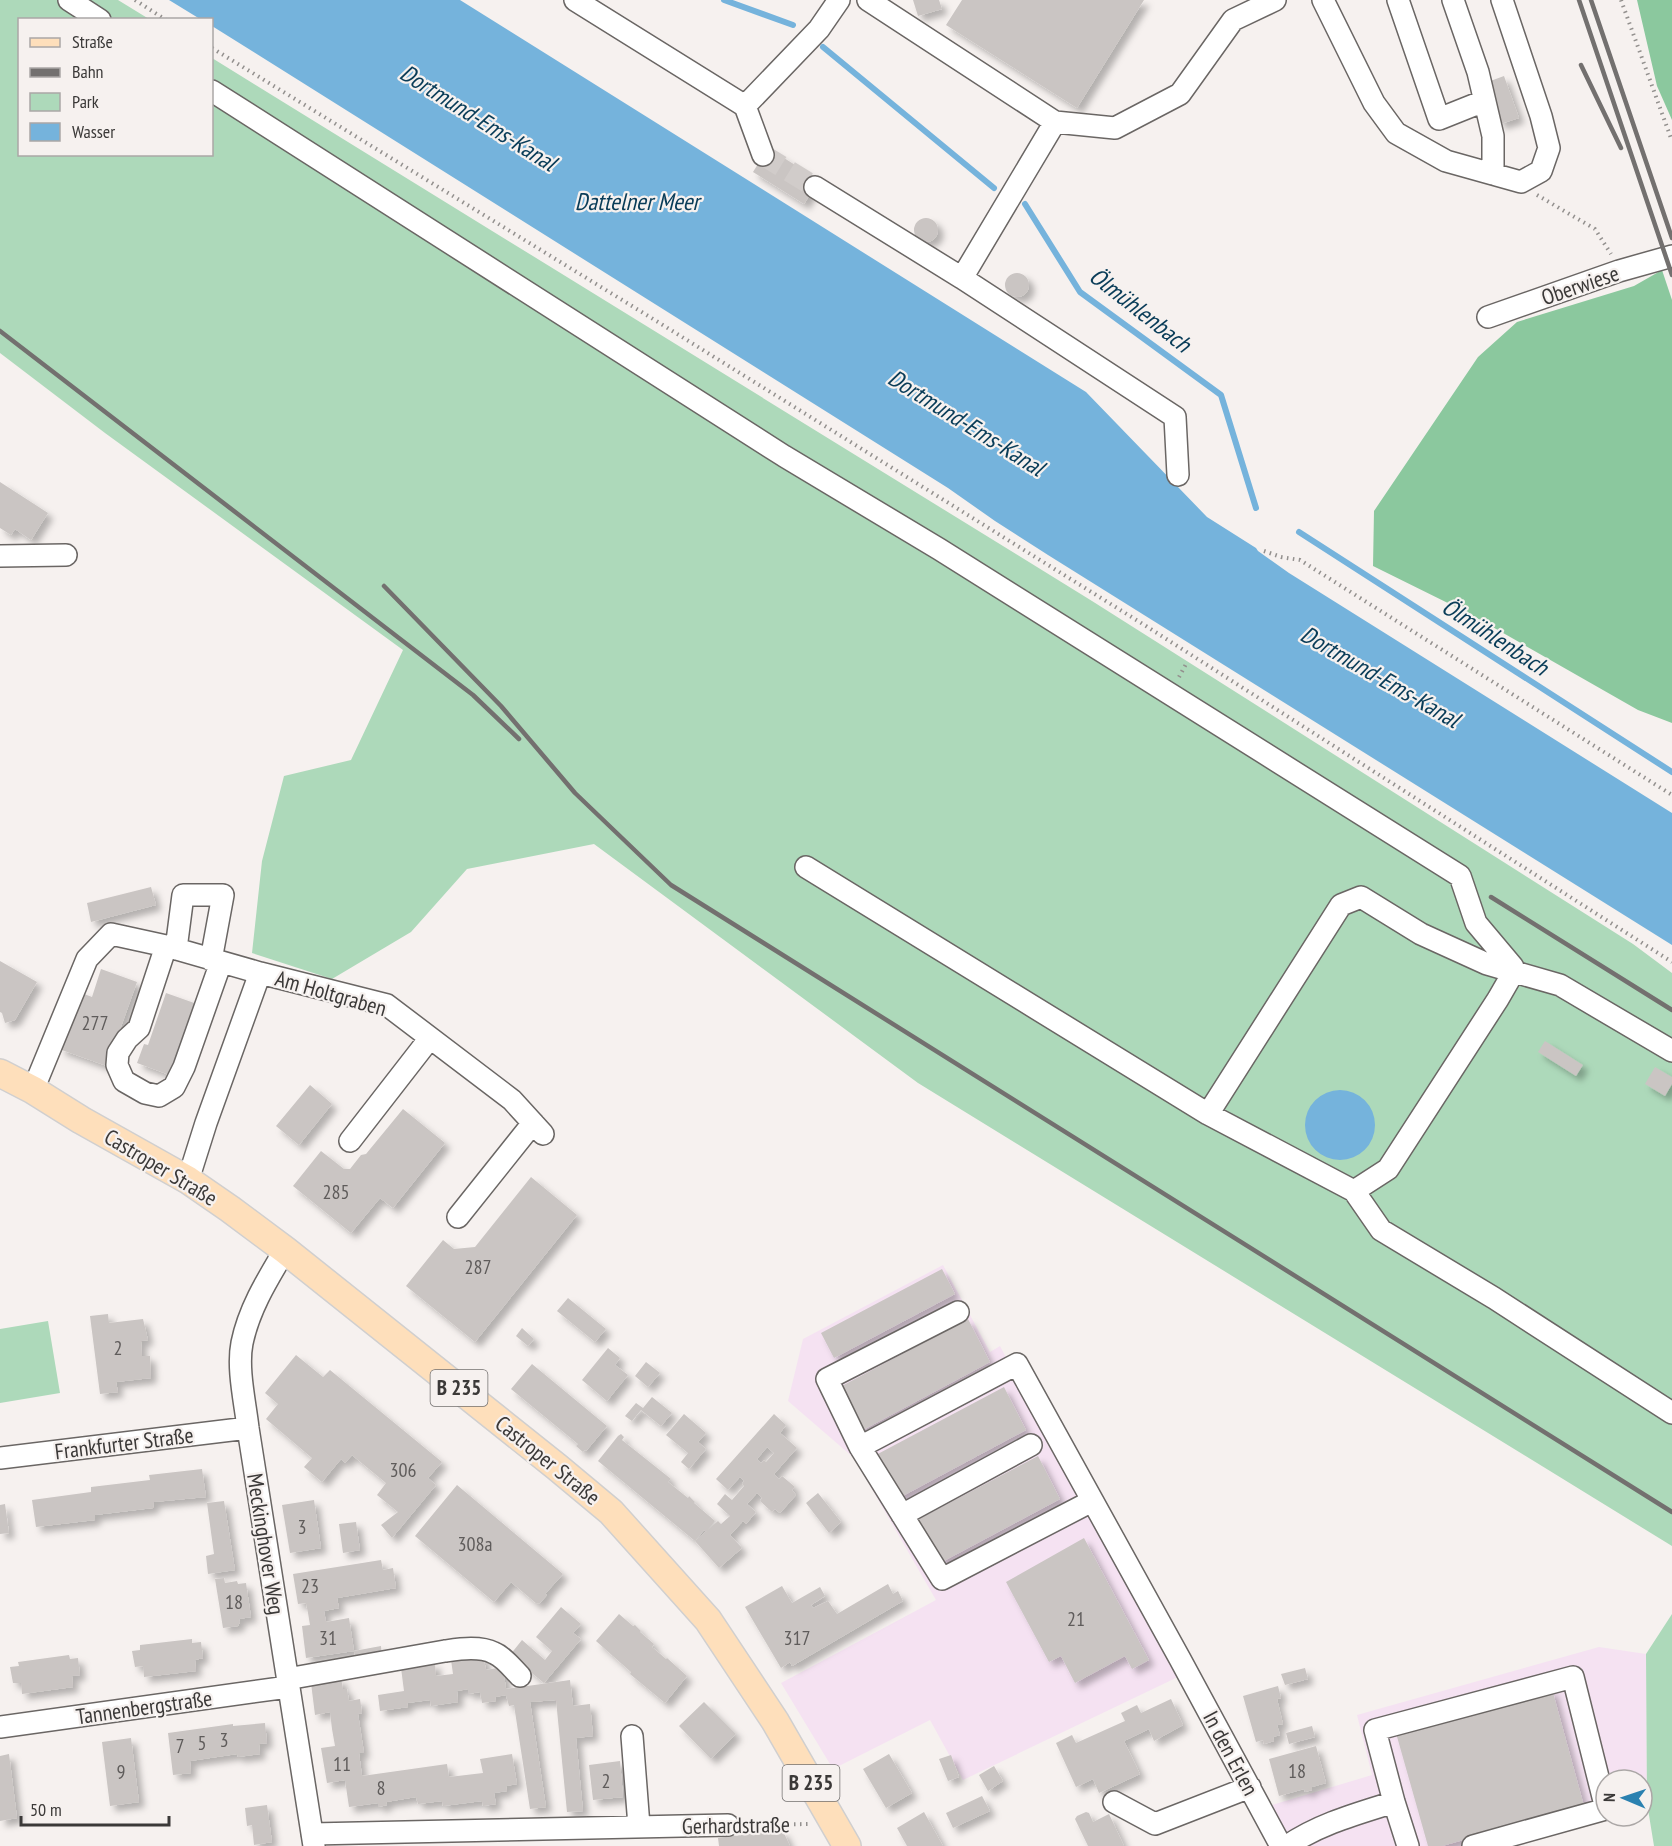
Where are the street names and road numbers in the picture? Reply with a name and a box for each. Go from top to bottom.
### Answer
street label: Oberwiese [1538,259,1622,311]
street label: Am Holtgraben [272,964,390,1022]
street label: Castroper Straße [99,1122,223,1212]
road number: B 235 [430,1370,488,1406]
street label: Castroper Straße [490,1409,606,1511]
street label: Frankfurter Straße [53,1421,195,1465]
street label: Meckinghover Weg [241,1471,291,1617]
street label: Tannenbergstraße [74,1684,214,1730]
street label: In den Erlen [1197,1706,1265,1800]
road number: B 235 [782,1765,840,1801]
street label: Gerhardstraße [682,1810,790,1840]

